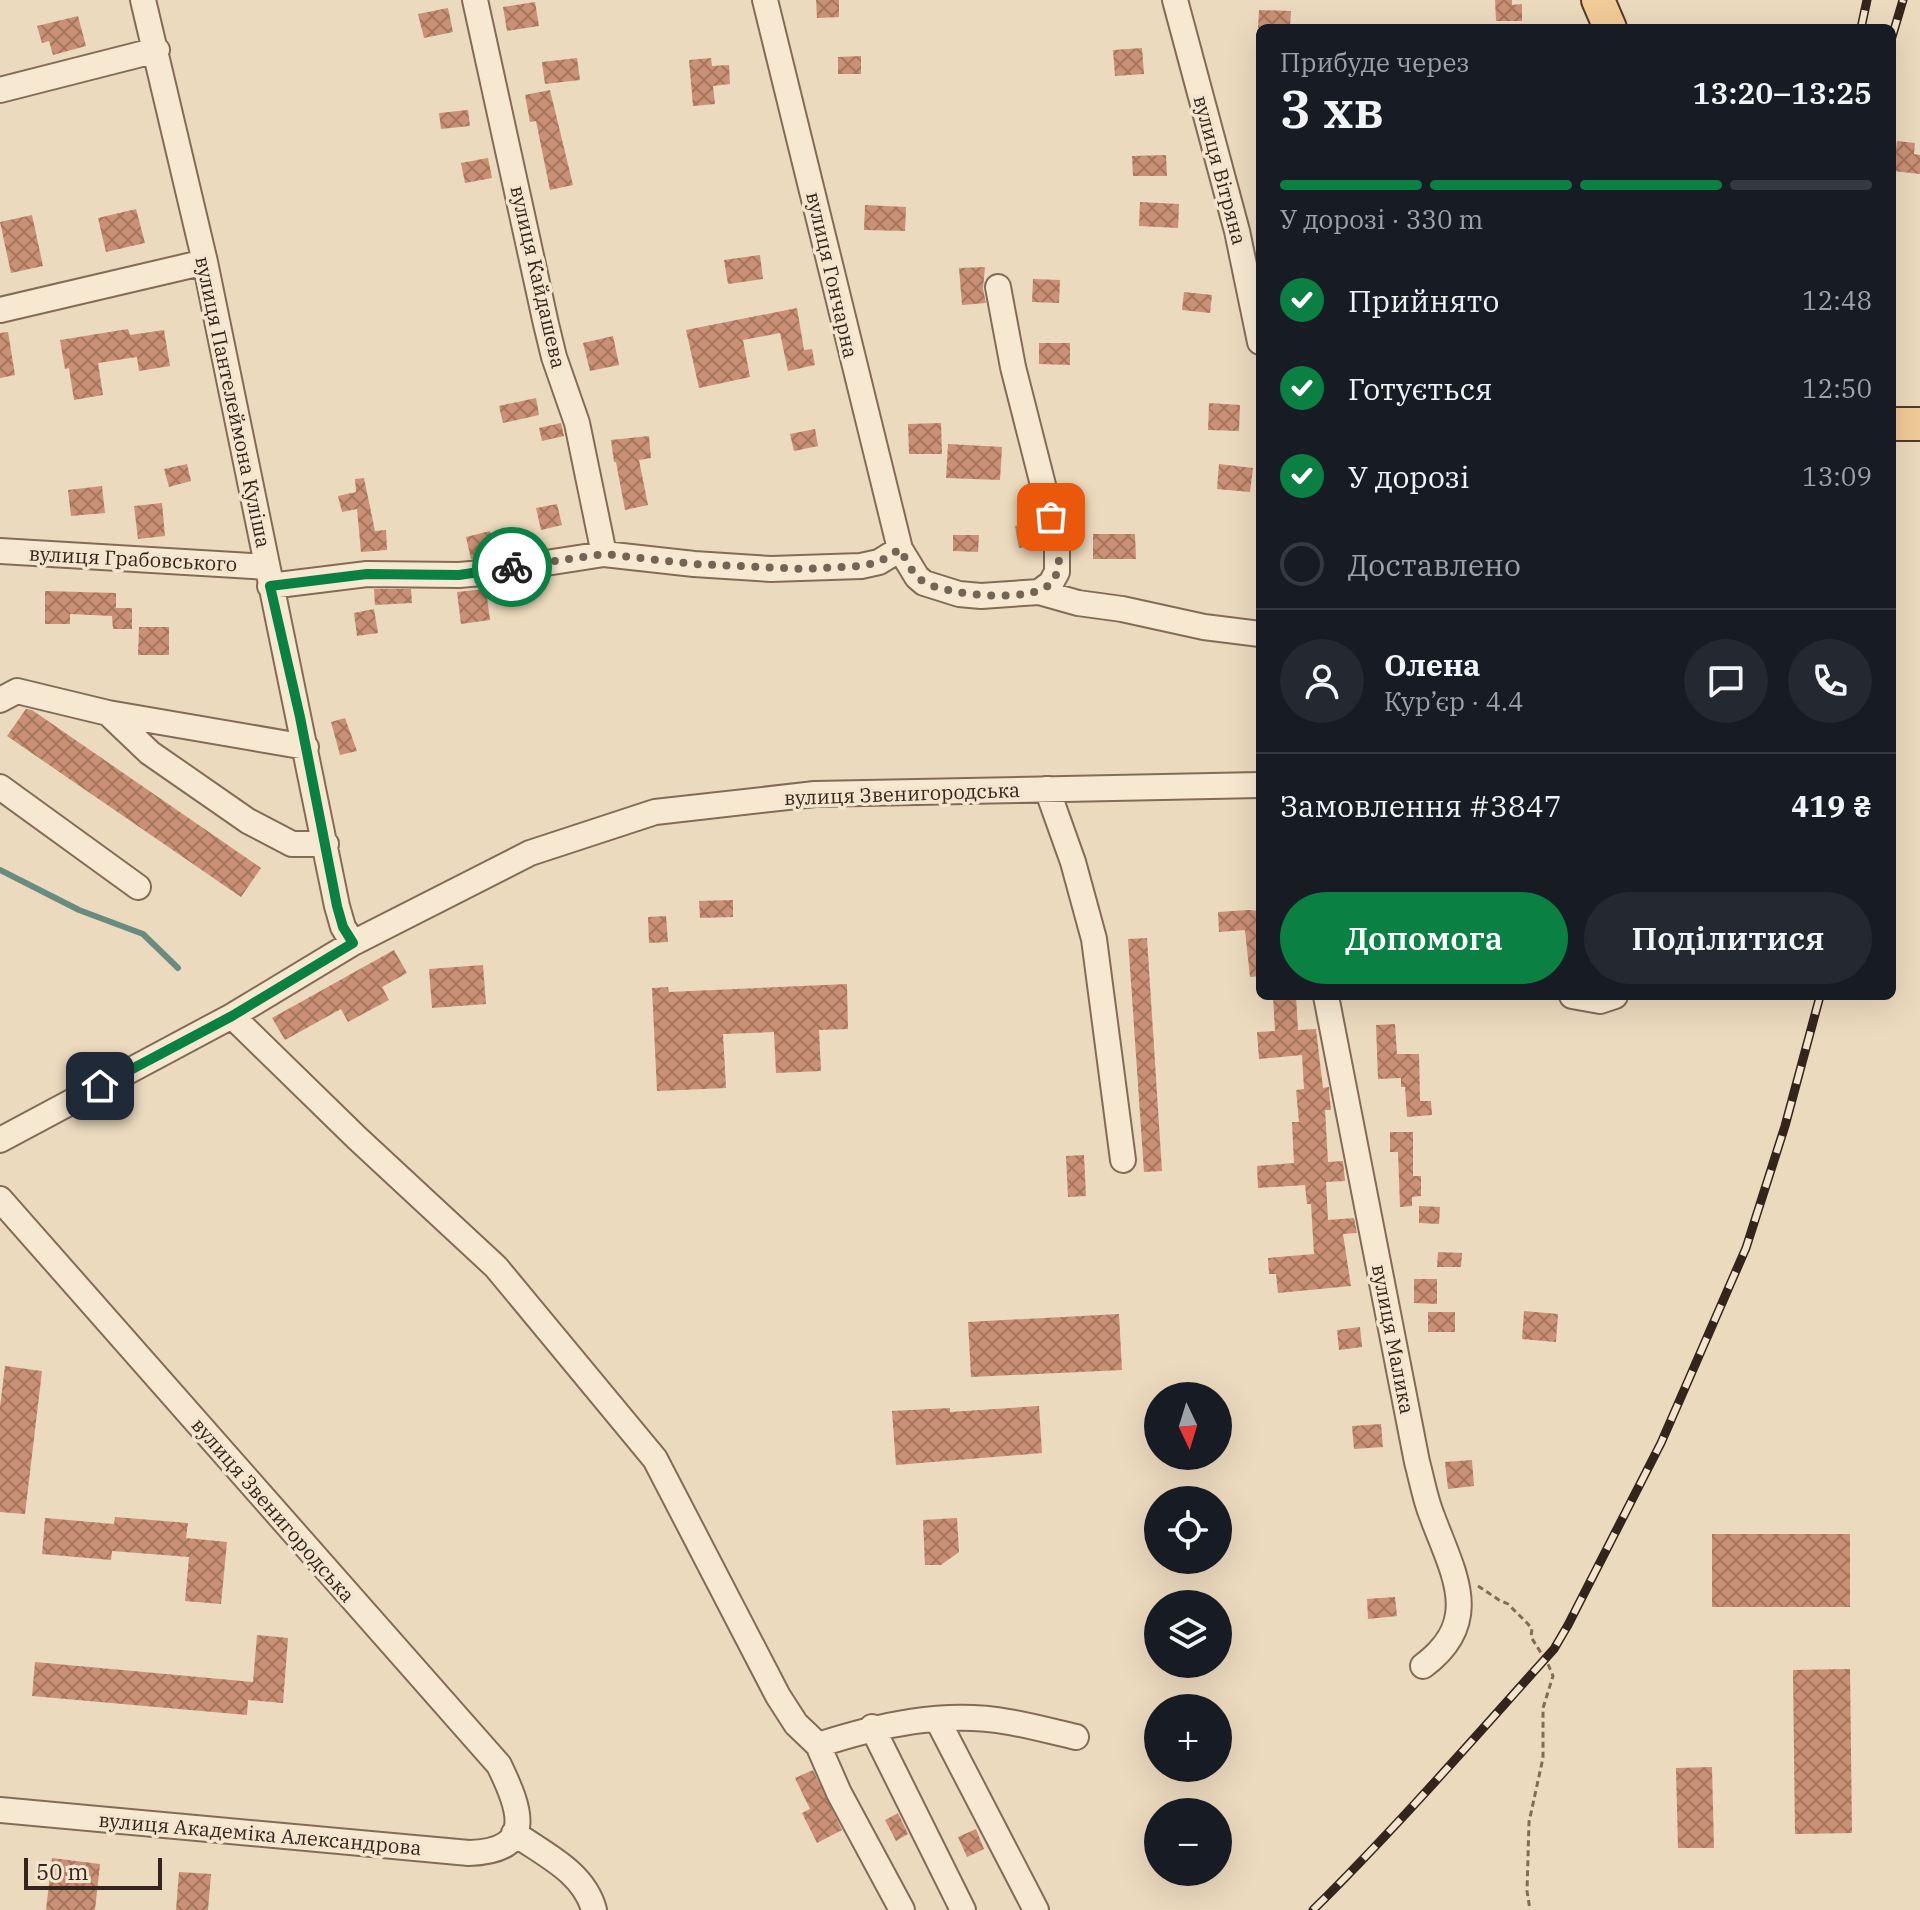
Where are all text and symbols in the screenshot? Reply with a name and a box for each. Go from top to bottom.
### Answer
text: Прибуде через [1280,45,1469,79]
text: 13:20–13:25 [1692,73,1872,112]
text: 3 хв [1280,75,1384,142]
street label: вулиця Вітряна [1188,92,1253,248]
street label: вулиця Кайдашева [504,183,573,371]
street label: вулиця Гончарна [800,189,865,361]
text: У дорозі · 330 m [1280,202,1483,236]
street label: вулиця Пантелеймона Куліша [189,254,278,550]
icon: check [1280,278,1324,322]
text: Прийнято [1348,281,1499,320]
text: 12:48 [1802,283,1872,317]
icon: check [1280,366,1324,410]
text: Готується [1348,369,1493,408]
text: 12:50 [1802,371,1872,405]
icon: check [1280,454,1324,498]
text: У дорозі [1348,457,1469,496]
text: 13:09 [1802,459,1872,493]
pin [1017,483,1085,551]
icon: bag [1029,495,1073,539]
courier [472,527,552,607]
street label: вулиця Грабовського [28,540,238,577]
icon: bike [490,545,534,589]
text: Доставлено [1348,545,1521,584]
button: person [1280,639,1364,723]
button: chat [1684,639,1768,723]
button: phone [1788,639,1872,723]
text: Олена [1384,645,1480,684]
text: Кур’єр · 4.4 [1384,684,1524,718]
street label: вулиця Звенигородська [783,776,1021,811]
text: Замовлення #3847 [1280,786,1562,825]
text: 419 ₴ [1791,786,1872,825]
button: Допомога [1280,892,1568,984]
button: Поділитися [1584,892,1872,984]
pin [66,1052,134,1120]
icon: home [78,1064,122,1108]
street label: вулиця Малика [1366,1262,1421,1416]
north arrow [1144,1382,1232,1470]
map controls [1144,1382,1232,1886]
street label: вулиця Звенигородська [186,1412,361,1608]
button: locate [1144,1486,1232,1574]
button: layers [1144,1590,1232,1678]
button: + [1144,1694,1232,1782]
button: − [1144,1798,1232,1886]
street label: вулиця Академіка Александрова [97,1806,423,1861]
scale bar [24,1854,162,1890]
text: 50 m [36,1857,88,1886]

